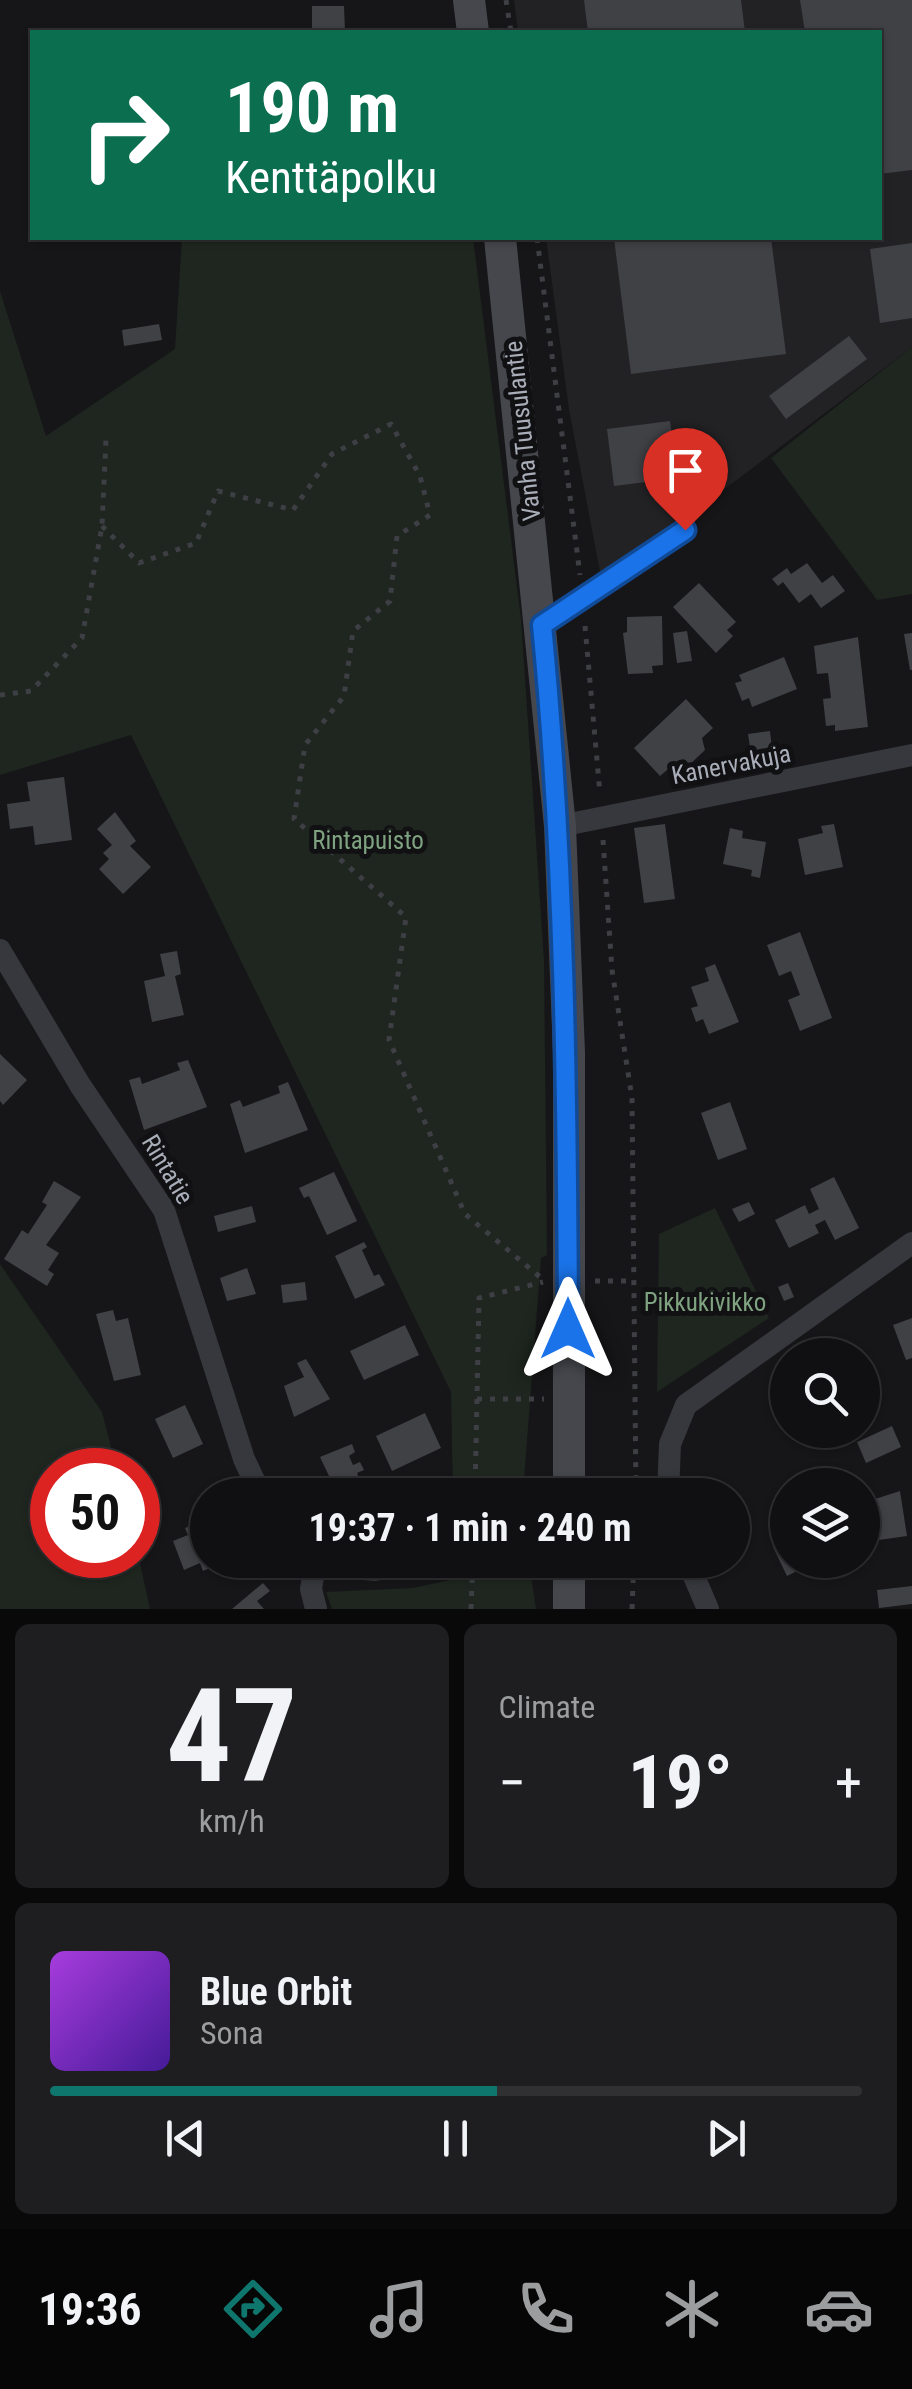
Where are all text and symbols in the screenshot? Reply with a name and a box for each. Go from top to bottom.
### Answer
text: 190 m [225,67,399,149]
icon: right [60,70,190,200]
text: Kenttäpolku [225,151,437,204]
street label: Vanha Tuusulantie [499,339,546,522]
pin [643,428,728,531]
icon: arrive [658,443,713,498]
street label: Kanervakuja [669,739,793,790]
park label: Rintapuisto [312,826,424,855]
street label: Rintatie [136,1129,199,1209]
position arrow [516,1277,620,1381]
park label: Pikkukivikko [644,1288,766,1317]
map controls [770,1338,880,1578]
button: search [770,1338,880,1448]
speed limit sign: 50 [30,1448,160,1578]
button: layers [770,1468,880,1578]
text: 19:37 · 1 min · 240 m [309,1506,631,1550]
text: 47 [166,1660,297,1813]
text: Climate [499,1688,595,1726]
text: 19° [628,1738,733,1826]
text: − [499,1751,526,1815]
text: + [835,1751,862,1815]
text: km/h [199,1802,265,1840]
text: Blue Orbit [200,1970,352,2014]
text: Sona [200,2014,263,2052]
icon: previous [158,2111,213,2166]
icon: pause [428,2111,483,2166]
icon: next [699,2111,754,2166]
icon: directions [218,2274,288,2344]
icon: music [364,2274,434,2344]
icon: phone [511,2274,581,2344]
icon: climate [657,2274,727,2344]
icon: car [804,2274,874,2344]
text: 19:36 [38,2283,142,2336]

